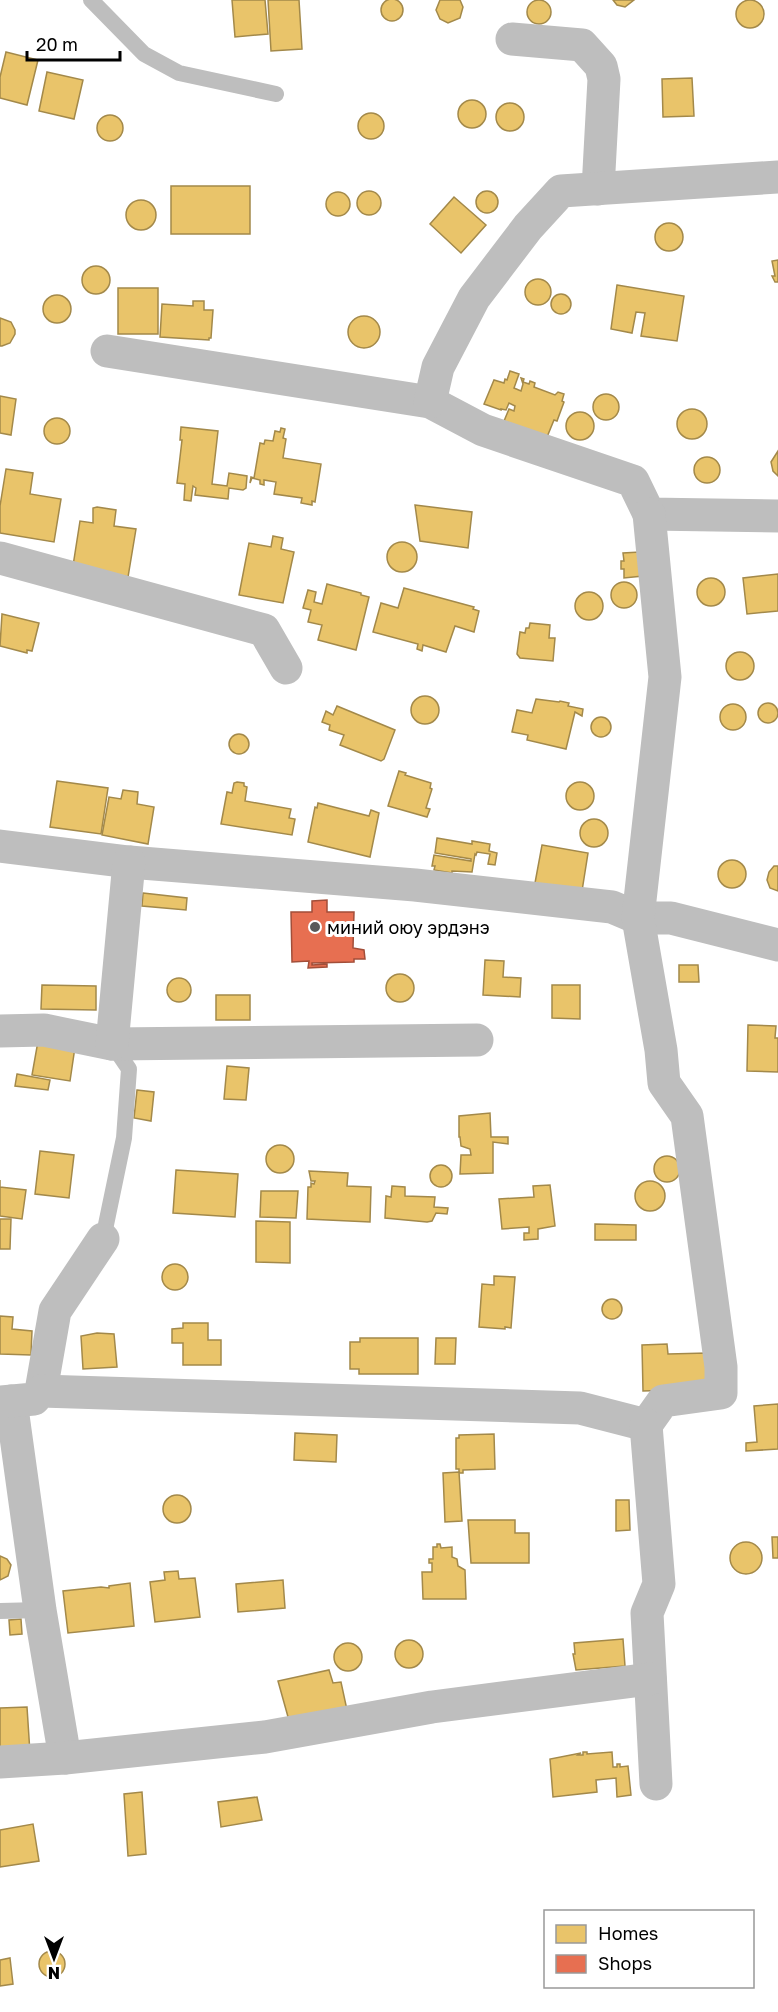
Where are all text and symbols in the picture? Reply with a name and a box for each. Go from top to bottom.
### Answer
scale bar [27,24,120,62]
text: 20 m [36,33,78,55]
place label: миний оюу эрдэнэ [327,916,490,938]
marker: миний оюу эрдэнэ [308,920,322,934]
legend [544,1910,754,1988]
text: Homes [598,1922,658,1944]
north arrow [24,1928,84,1988]
text: Shops [598,1952,652,1974]
text: N [48,1963,60,1983]

